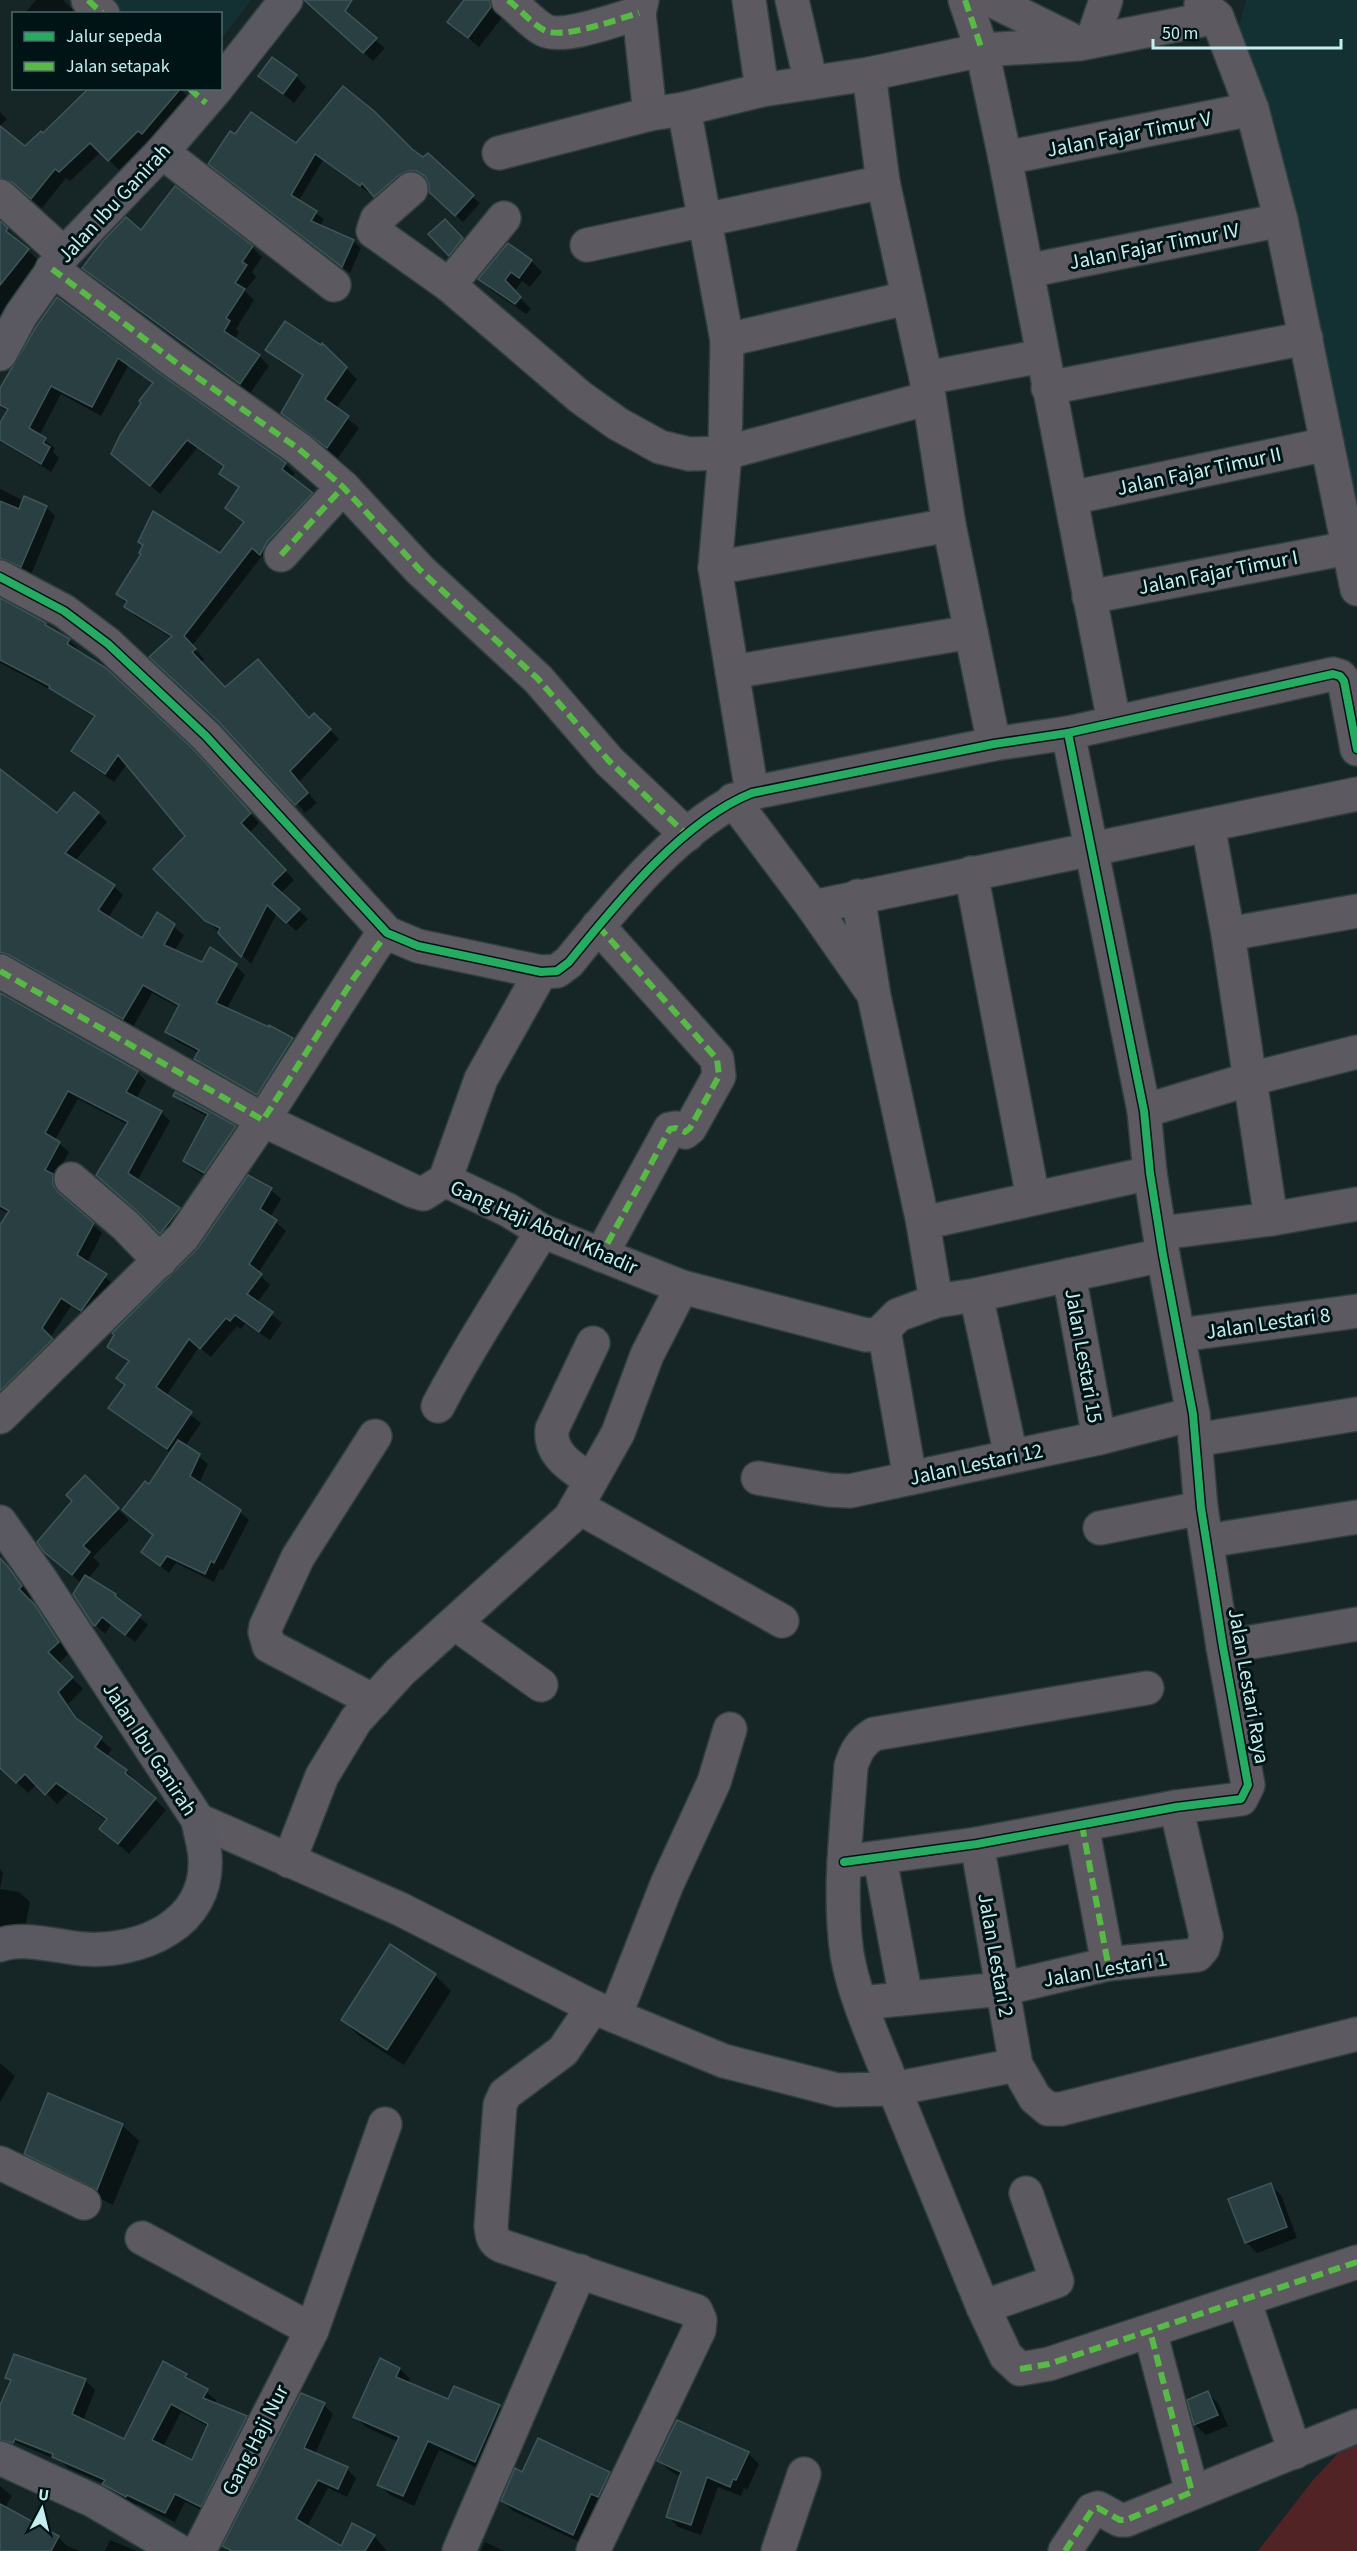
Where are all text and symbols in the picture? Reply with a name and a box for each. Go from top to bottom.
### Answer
legend [12,12,222,90]
scale bar [1153,12,1340,50]
text: 50 m [1162,21,1198,46]
text: Jalur sepeda [66,24,162,49]
text: Jalan setapak [66,54,170,79]
street label: Jalan Fajar Timur V [1044,103,1214,165]
street label: Jalan Ibu Ganirah [51,136,177,270]
street label: Jalan Fajar Timur IV [1066,215,1242,277]
street label: Jalan Fajar Timur II [1114,439,1284,503]
street label: Jalan Fajar Timur I [1136,542,1300,602]
street label: Gang Haji Abdul Khadir [445,1172,643,1282]
street label: Jalan Lestari 15 [1057,1287,1111,1425]
street label: Jalan Lestari 8 [1204,1299,1332,1347]
street label: Jalan Lestari 12 [906,1435,1046,1493]
street label: Jalan Lestari Raya [1221,1606,1277,1766]
street label: Jalan Ibu Ganirah [95,1676,205,1822]
street label: Jalan Lestari 2 [970,1891,1022,2019]
street label: Jalan Lestari 1 [1041,1943,1169,1995]
street label: Gang Haji Nur [214,2379,296,2501]
north arrow [12,2479,72,2539]
text: U [37,2484,50,2507]

